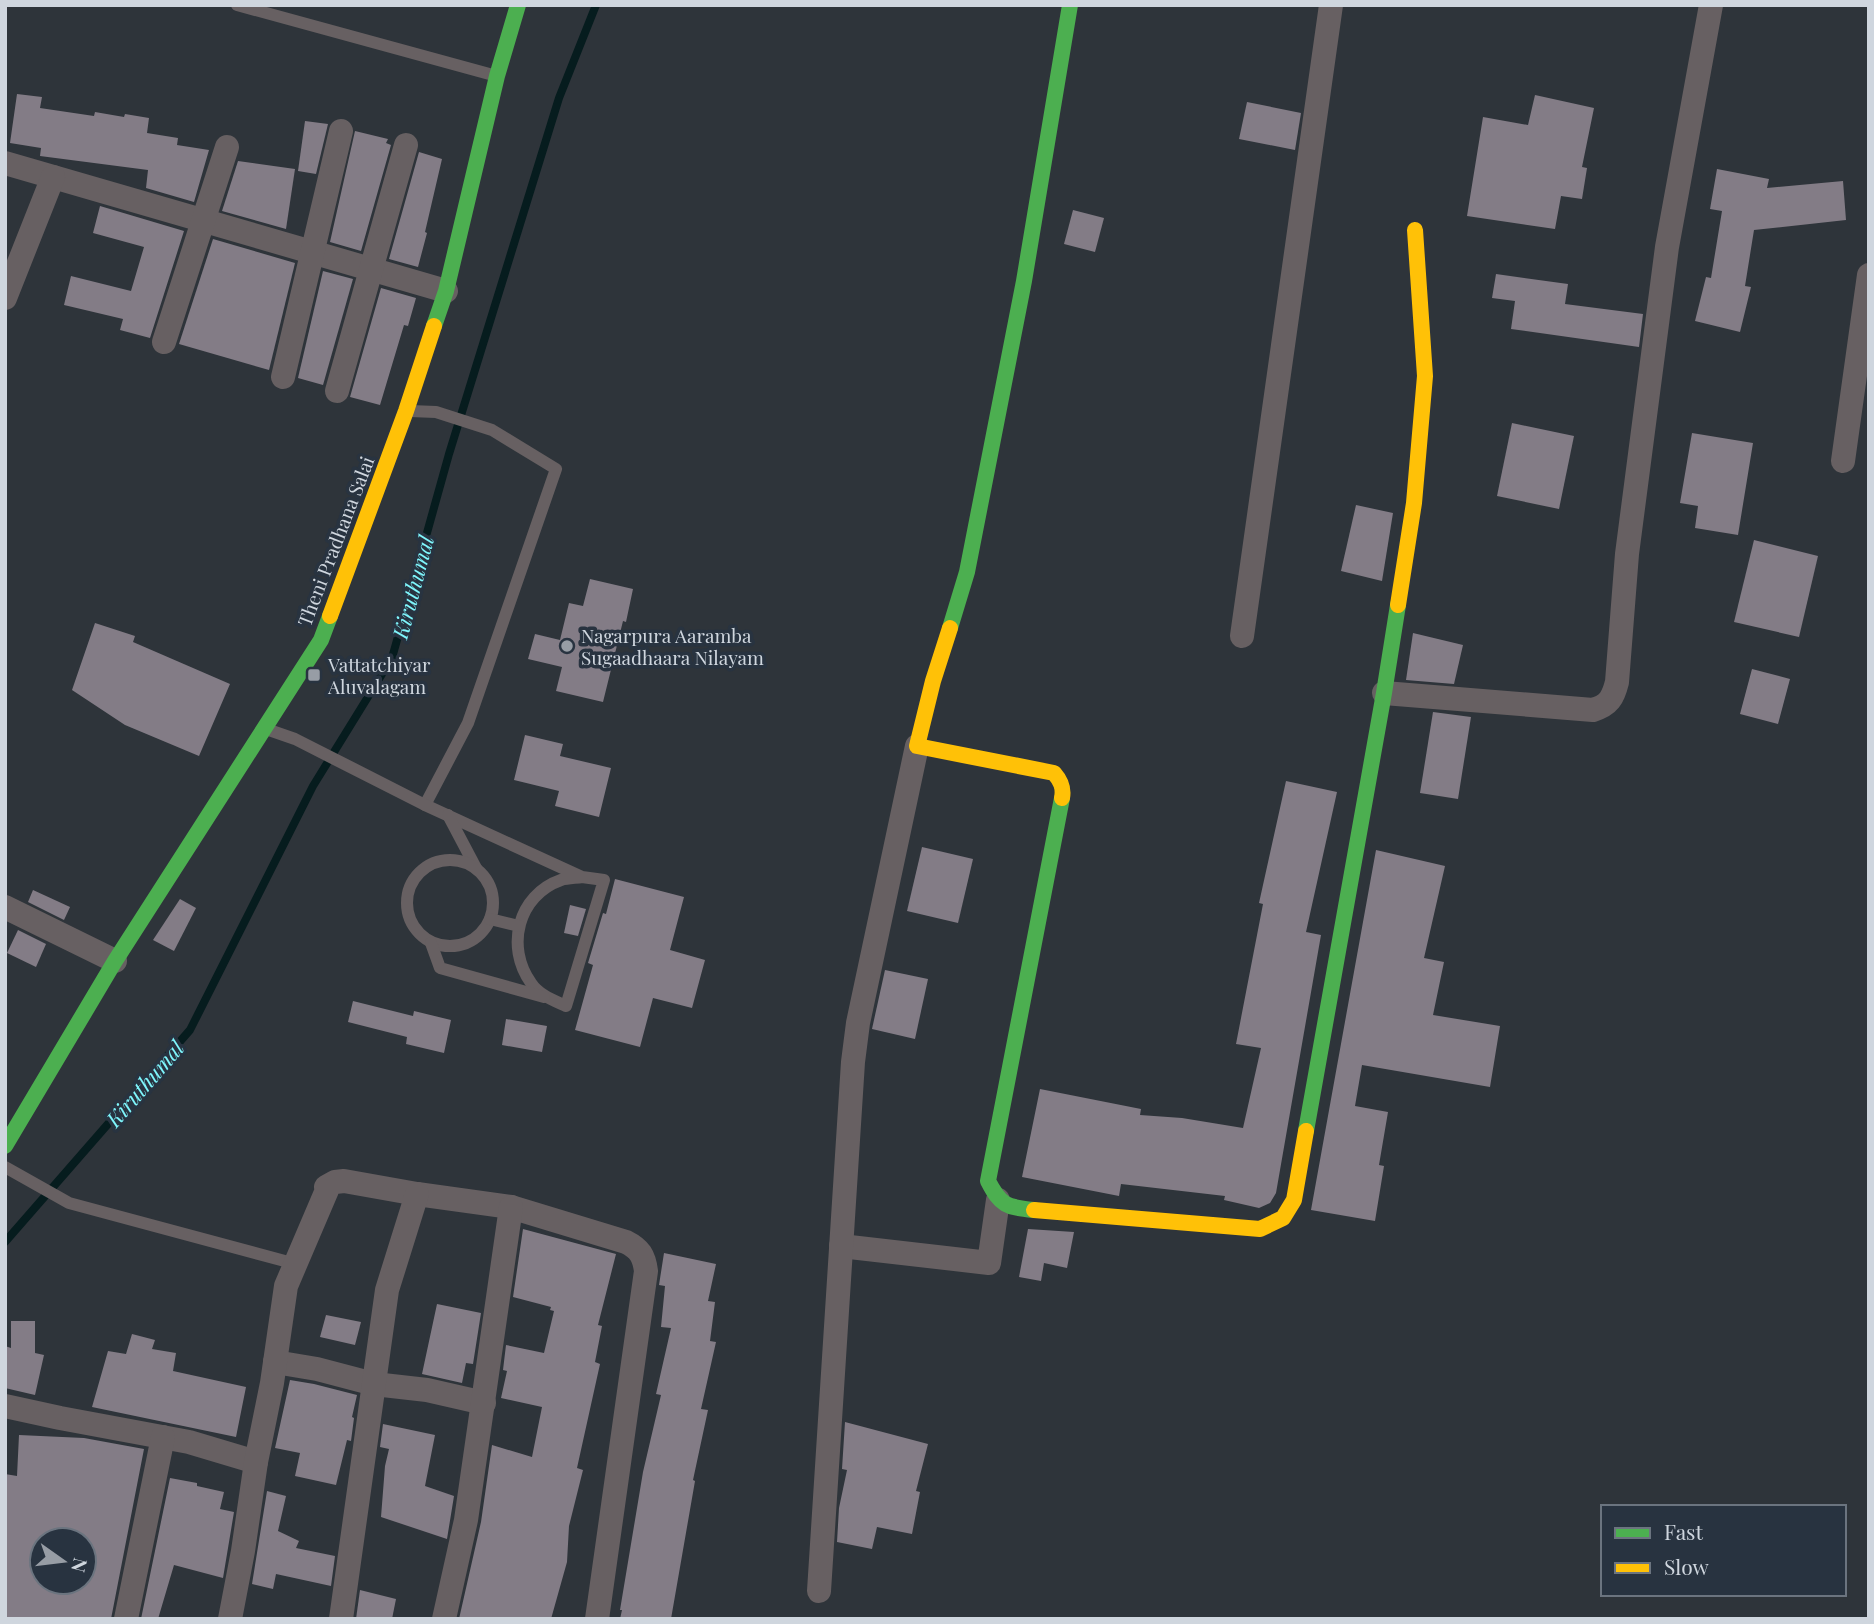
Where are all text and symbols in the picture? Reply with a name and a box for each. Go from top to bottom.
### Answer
street label: Theni Pradhana Salai [291,452,380,630]
water label: Kiruthumal [385,531,439,642]
place label: Nagarpura Aaramba Sugaadhaara Nilayam [581,622,764,670]
marker: Nagarpura Aaramba Sugaadhaara Nilayam [559,638,575,654]
place label: Vattatchiyar Aluvalagam [327,651,431,699]
marker: Vattatchiyar Aluvalagam [306,667,322,683]
water label: Kiruthumal [98,1033,190,1133]
legend [1601,1505,1846,1596]
text: Fast [1664,1517,1703,1545]
north arrow [28,1526,98,1596]
text: Slow [1664,1552,1709,1580]
text: N [66,1556,95,1575]

